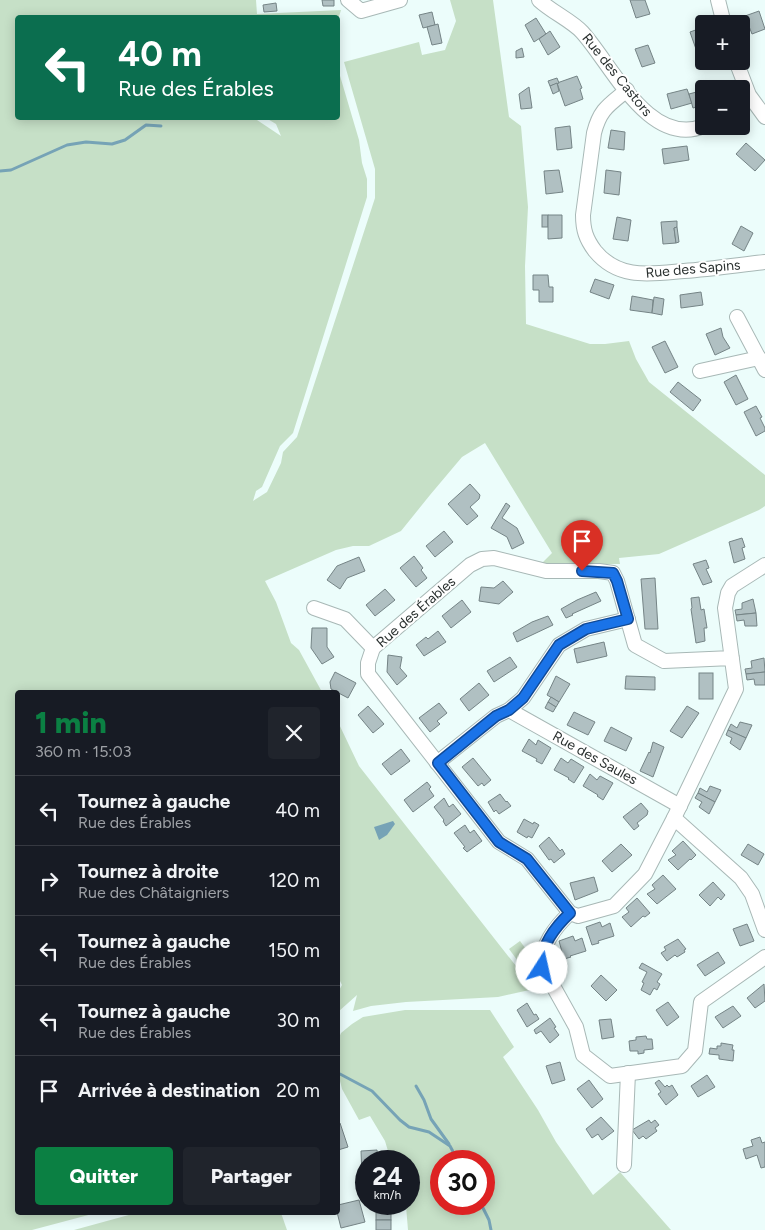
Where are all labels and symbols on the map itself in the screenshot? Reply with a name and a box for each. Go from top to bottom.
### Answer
street label: Rue des Castors [578,30,656,120]
street label: Rue des Sapins [645,256,741,282]
pin [561,520,603,571]
street label: Rue des Érables [373,573,459,651]
street label: Rue des Saules [550,728,640,788]
position arrow [515,941,567,993]
speed limit sign: 30 [430,1150,495,1215]

